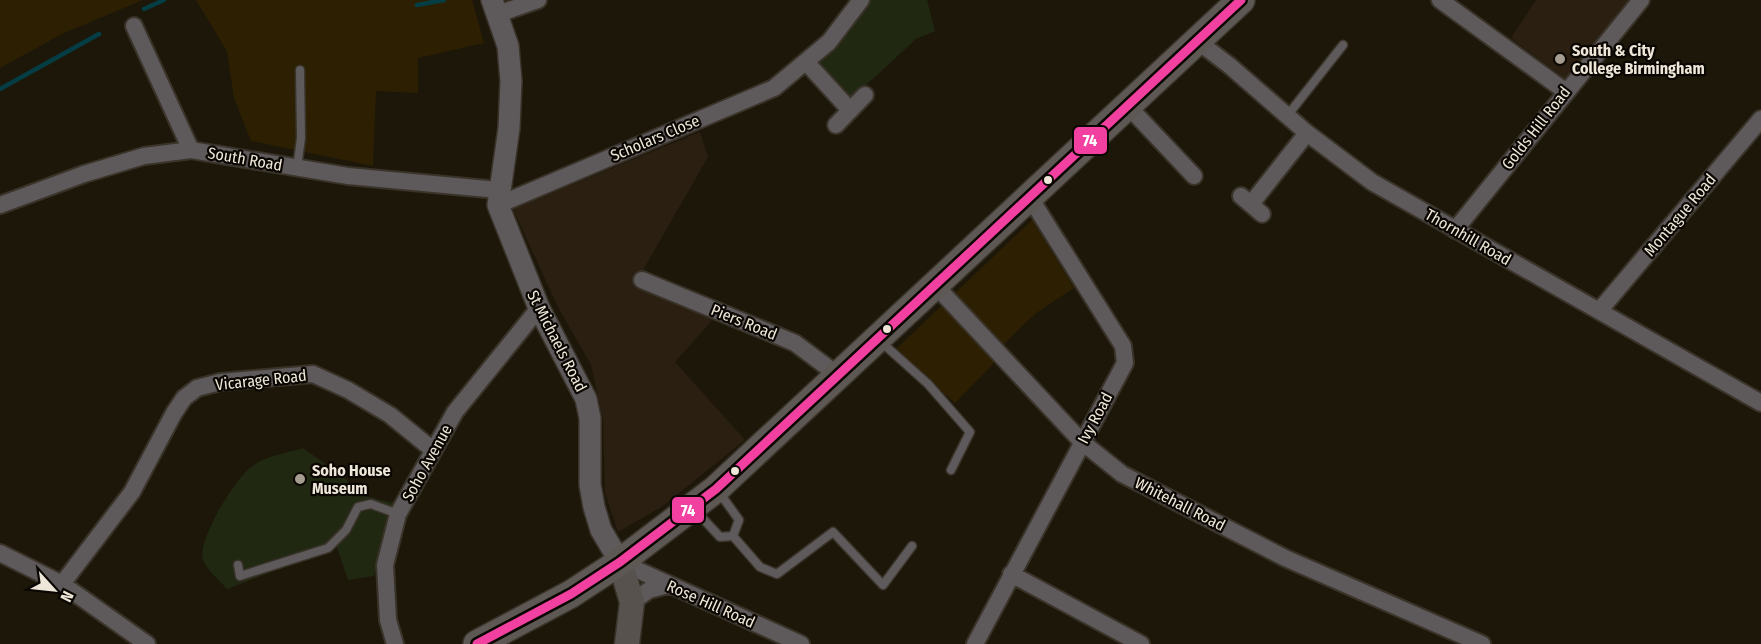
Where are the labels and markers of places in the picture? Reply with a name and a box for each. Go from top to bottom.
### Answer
place label: South & City College Birmingham [1572,41,1705,78]
marker: South & City College Birmingham [1553,52,1567,66]
unlabelled marker [1042,174,1054,186]
unlabelled marker [881,323,893,335]
place label: Soho House Museum [312,461,391,498]
unlabelled marker [729,465,741,477]
marker: Soho House Museum [293,472,307,486]

